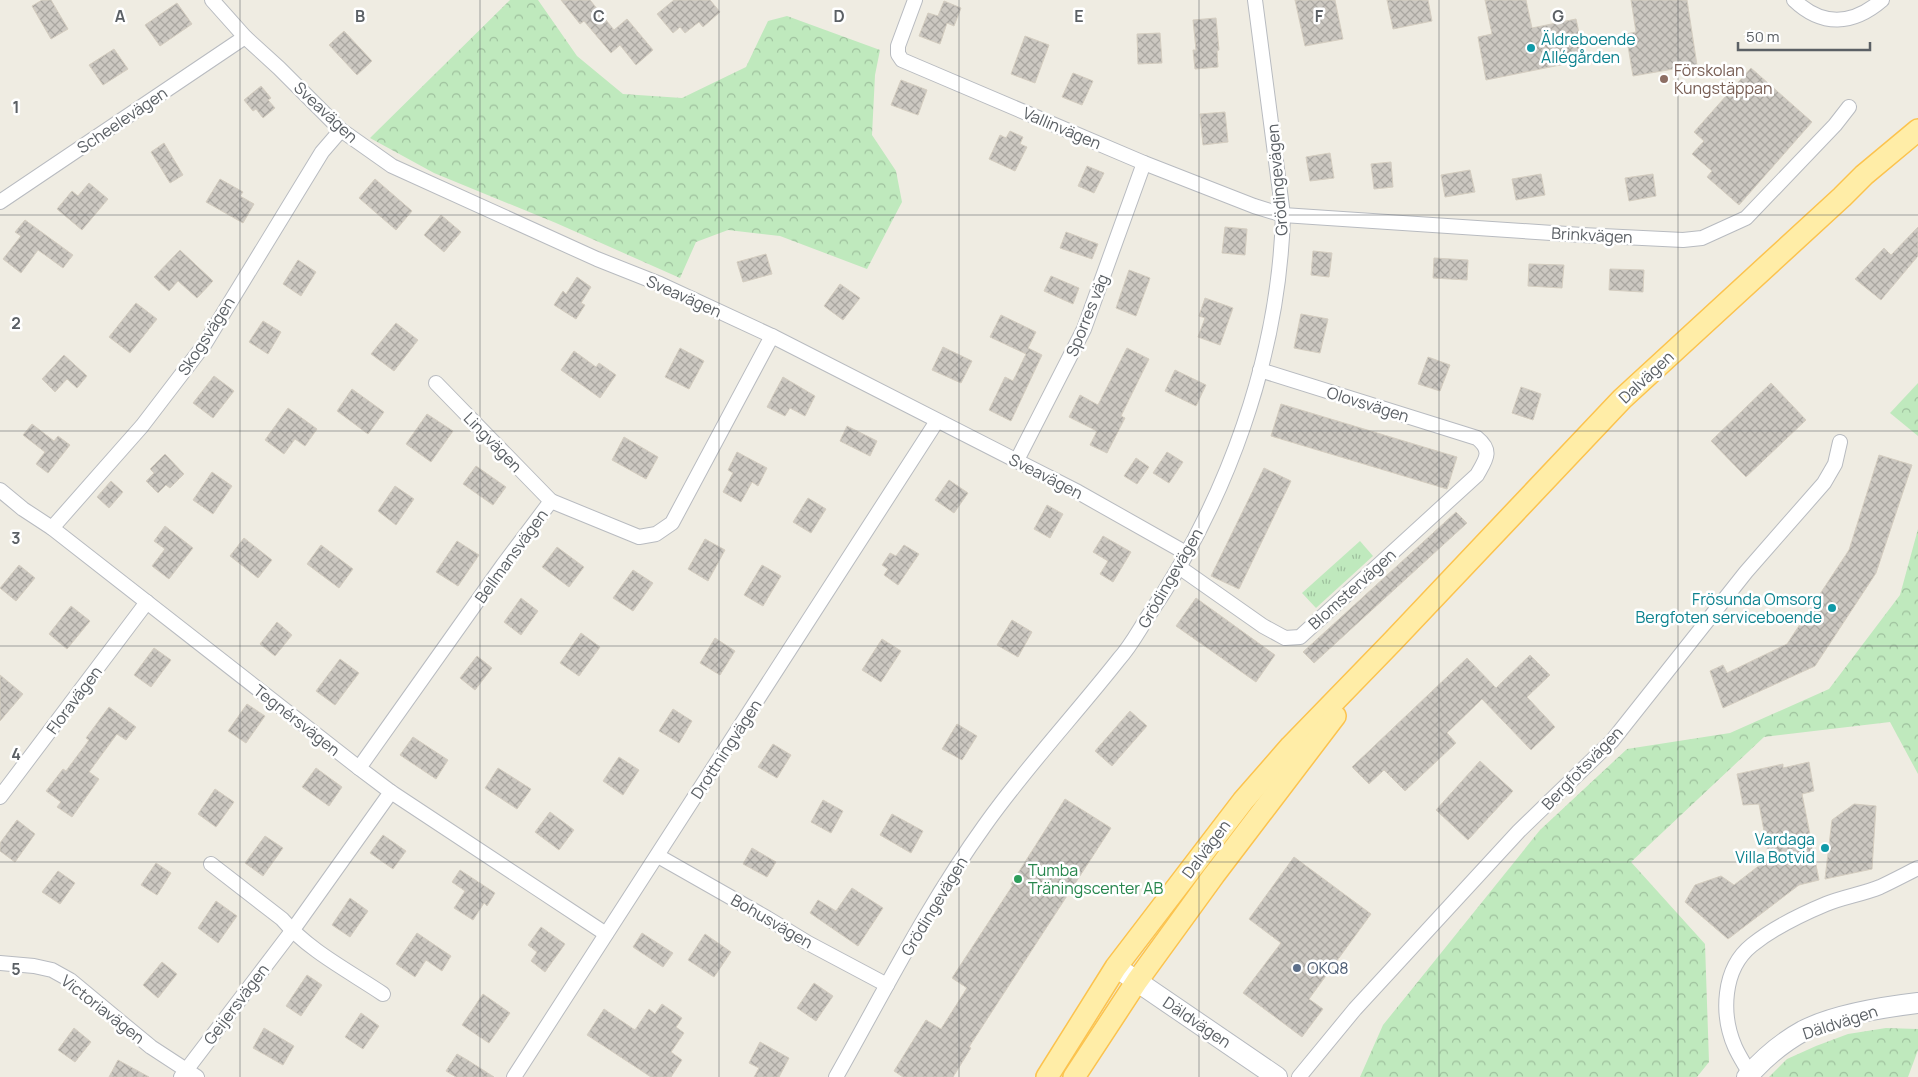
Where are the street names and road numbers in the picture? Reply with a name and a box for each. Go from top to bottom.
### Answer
street label: Sveavägen [289,77,363,147]
street label: Scheelevägen [73,82,171,158]
street label: Vallinvägen [1019,102,1105,154]
street label: Grödingevägen [1261,123,1293,237]
street label: Brinkvägen [1551,222,1633,248]
street label: Sveavägen [643,270,725,322]
street label: Sporres väg [1060,270,1114,360]
street label: Skogsvägen [172,293,240,379]
street label: Dalvägen [1614,346,1678,408]
street label: Olovsvägen [1324,381,1412,427]
street label: Lingvägen [459,407,527,477]
street label: Sveavägen [1005,448,1087,504]
street label: Bellmansvägen [469,505,553,607]
street label: Grödingevägen [1132,524,1208,632]
street label: Blomstervägen [1303,544,1401,634]
street label: Floravägen [41,661,107,739]
street label: Tegnérsvägen [249,679,345,761]
street label: Drottningvägen [686,695,766,803]
street label: Bergfotsvägen [1537,722,1627,814]
street label: Dalvägen [1177,815,1235,883]
street label: Grödingevägen [896,852,972,960]
street label: Bohusvägen [727,889,817,953]
street label: Geijersvägen [198,959,274,1049]
street label: Victoriavägen [57,969,149,1049]
street label: Däldvägen [1159,991,1235,1053]
street label: Däldvägen [1800,1000,1880,1044]

